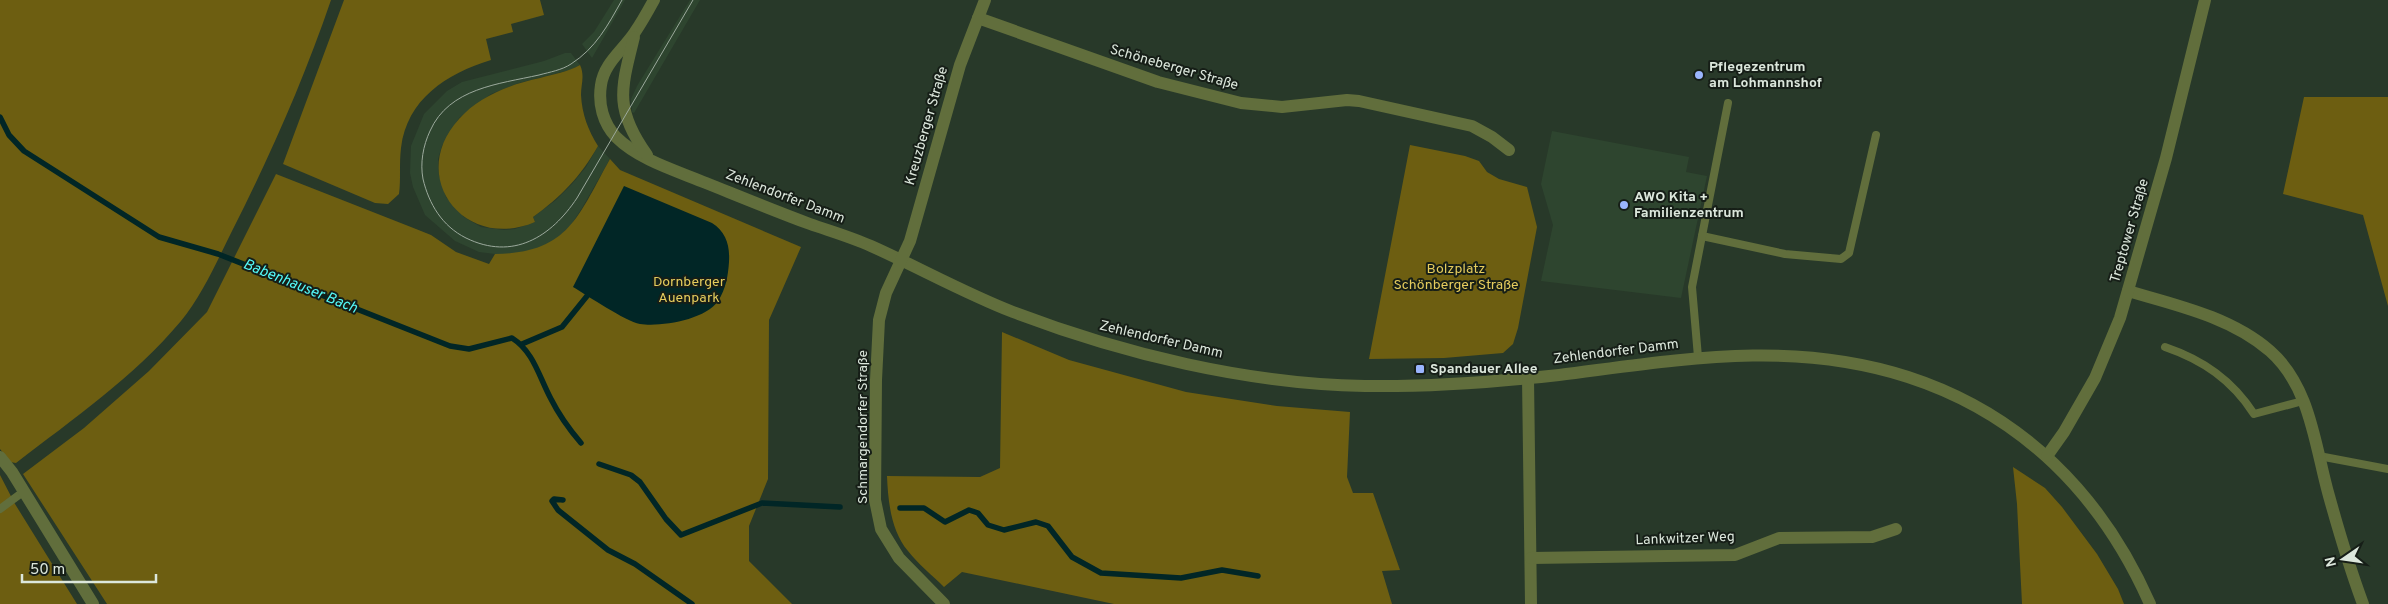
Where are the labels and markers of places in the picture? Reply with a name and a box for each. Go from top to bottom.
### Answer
place label: Pflegezentrum am Lohmannshof [1709,59,1822,92]
marker: Pflegezentrum am Lohmannshof [1693,69,1705,81]
place label: AWO Kita + Familienzentrum [1634,189,1744,222]
marker: AWO Kita + Familienzentrum [1618,199,1630,211]
place label: Spandauer Allee [1430,361,1538,378]
marker: Spandauer Allee [1414,363,1426,375]

